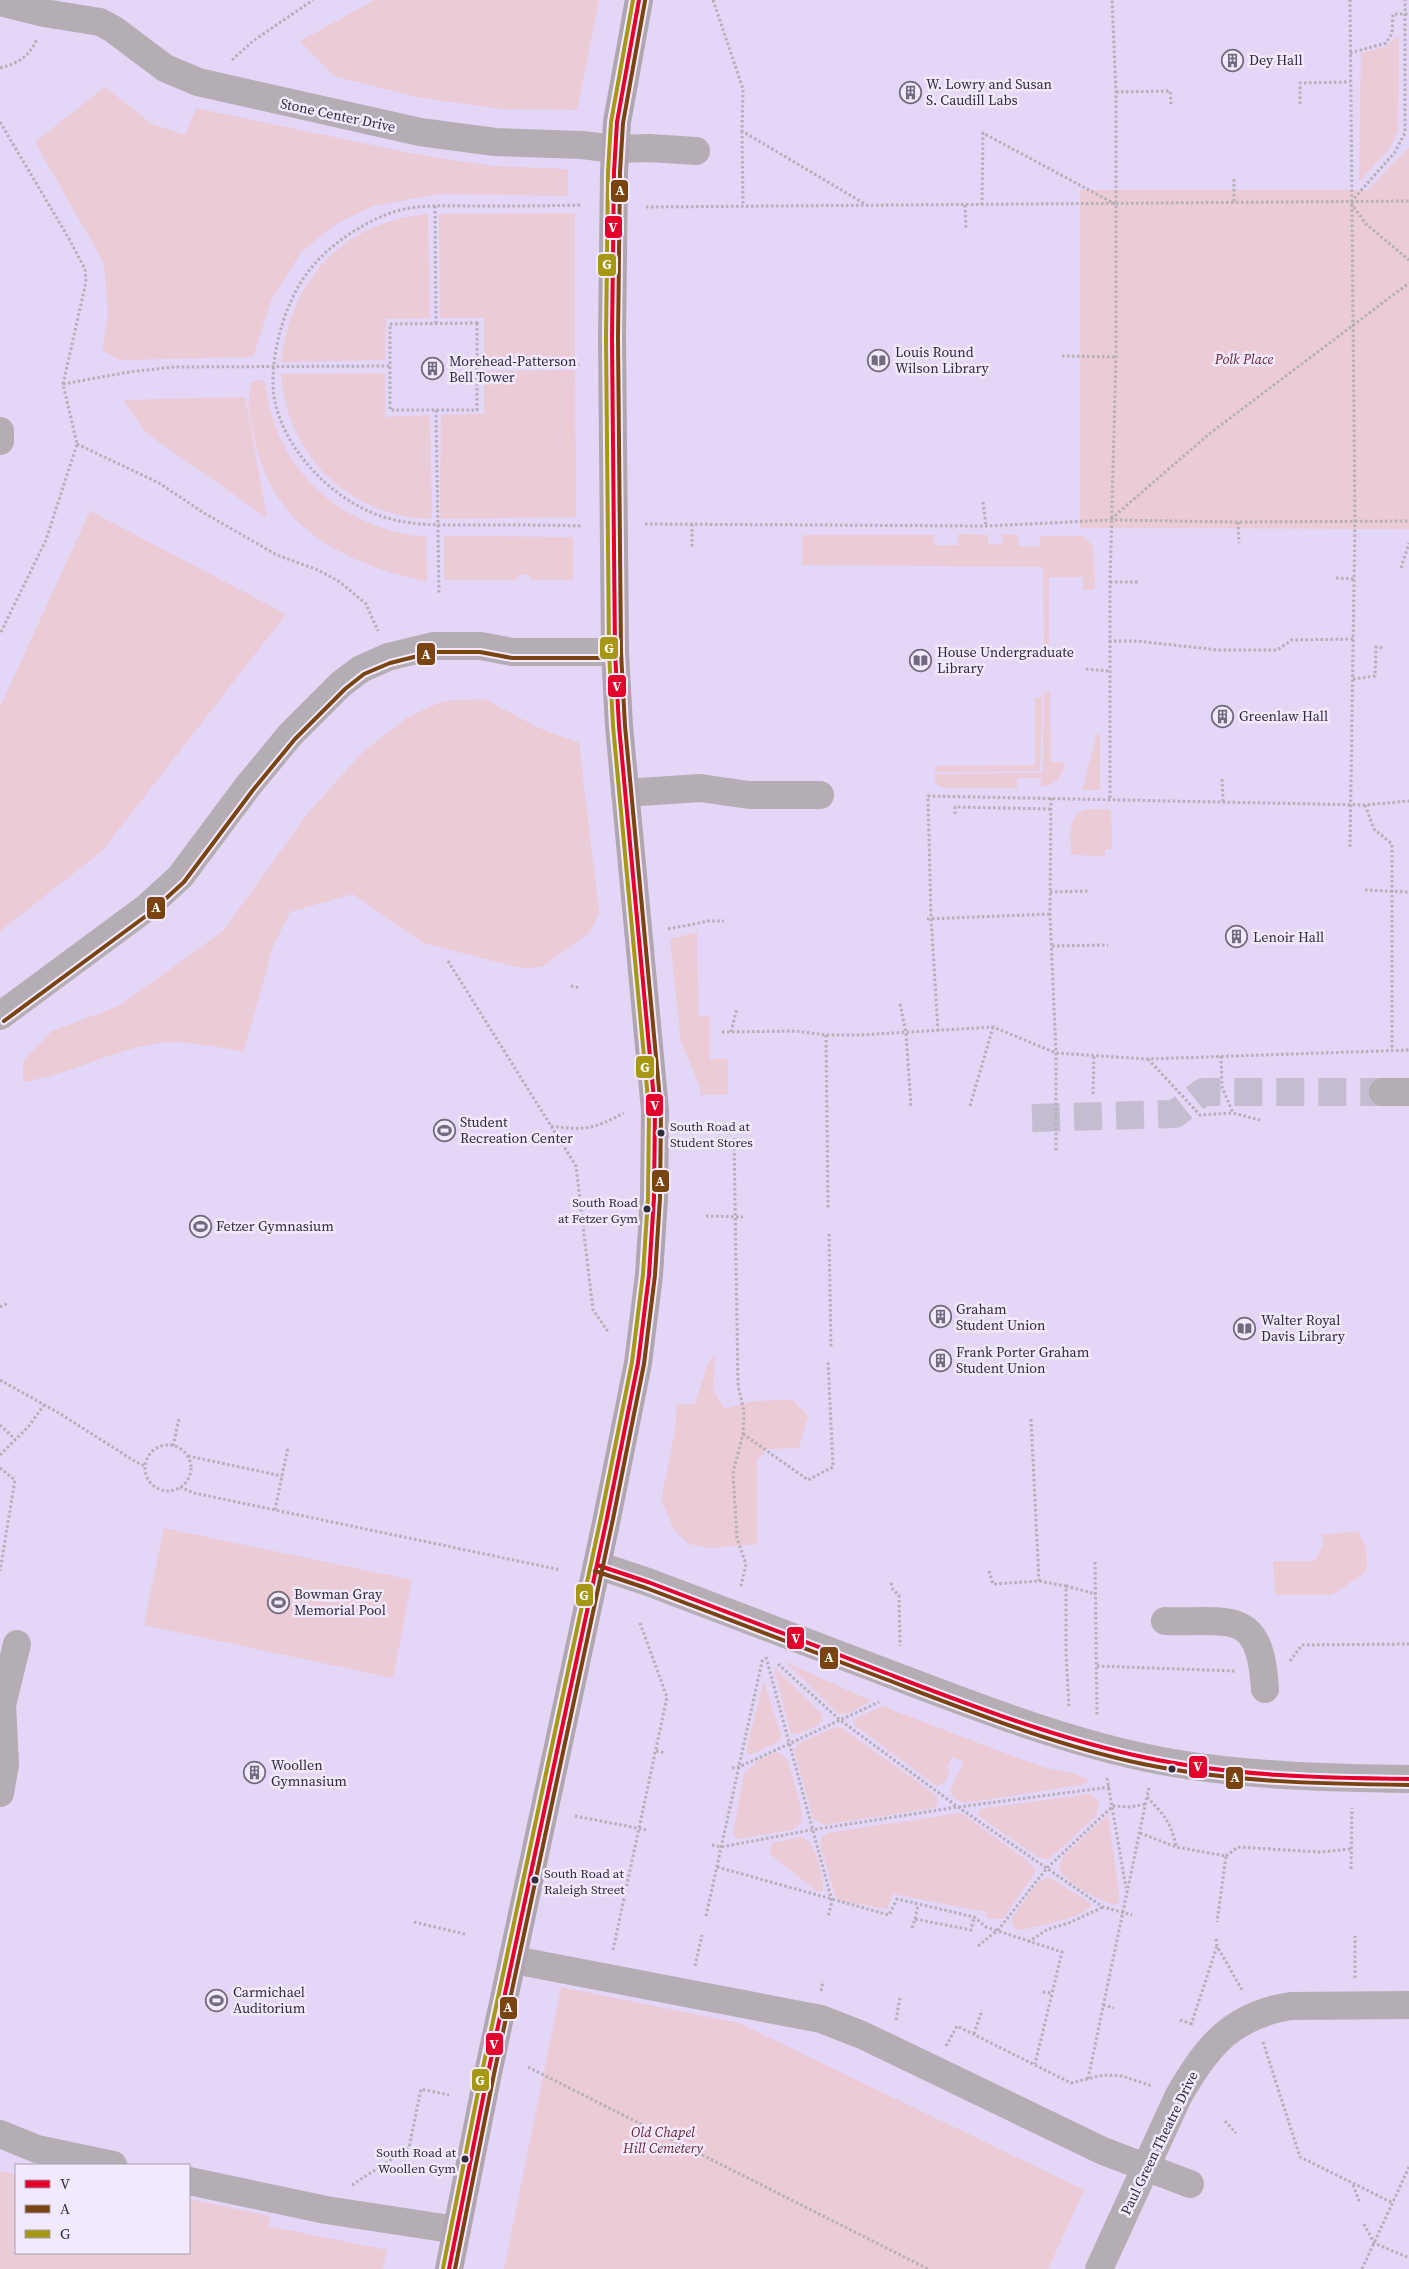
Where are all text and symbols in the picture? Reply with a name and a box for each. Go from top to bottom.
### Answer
building icon: Dey Hall [1221,48,1245,72]
place label: Dey Hall [1249,50,1303,70]
place label: W. Lowry and Susan S. Caudill Labs [926,74,1053,110]
building icon: W. Lowry and Susan S. Caudill Labs [898,80,922,104]
street label: Stone Center Drive [279,93,397,137]
line badge: A [610,179,629,203]
text: A [615,180,625,200]
line badge: V [604,215,623,239]
text: V [608,217,618,237]
line badge: G [597,253,617,277]
text: G [602,254,612,274]
place label: Louis Round Wilson Library [895,342,990,378]
library icon: Louis Round Wilson Library [867,348,891,372]
park label: Polk Place [1214,349,1274,369]
place label: Morehead-Patterson Bell Tower [449,351,577,387]
building icon: Morehead-Patterson Bell Tower [421,357,445,381]
line badge: G [599,636,619,660]
text: G [604,638,614,658]
line badge: A [416,642,436,666]
place label: House Undergraduate Library [937,642,1074,678]
text: A [421,644,431,664]
library icon: House Undergraduate Library [909,648,933,672]
line badge: V [607,674,627,698]
text: V [612,676,622,696]
building icon: Greenlaw Hall [1211,704,1235,728]
place label: Greenlaw Hall [1239,706,1328,726]
line badge: A [146,896,166,920]
text: A [151,897,161,917]
building icon: Lenoir Hall [1225,925,1249,949]
place label: Lenoir Hall [1253,927,1324,947]
line badge: G [635,1055,655,1079]
text: G [640,1057,650,1077]
line badge: V [645,1093,664,1117]
text: V [650,1095,660,1115]
place label: Student Recreation Center [460,1112,573,1148]
sports icon: Student Recreation Center [432,1118,456,1142]
place label: South Road at Student Stores [670,1118,753,1151]
marker: South Road at Student Stores [656,1128,666,1138]
line badge: A [651,1169,670,1193]
text: A [655,1171,665,1191]
place label: South Road at Fetzer Gym [558,1194,639,1227]
marker: South Road at Fetzer Gym [642,1204,652,1214]
sports icon: Fetzer Gymnasium [188,1214,212,1238]
place label: Fetzer Gymnasium [216,1216,334,1236]
place label: Graham Student Union [956,1299,1046,1335]
building icon: Graham Student Union [928,1305,952,1329]
place label: Walter Royal Davis Library [1261,1310,1346,1346]
library icon: Walter Royal Davis Library [1233,1316,1257,1340]
place label: Frank Porter Graham Student Union [956,1342,1090,1378]
building icon: Frank Porter Graham Student Union [928,1348,952,1372]
line badge: G [575,1583,594,1607]
place label: Bowman Gray Memorial Pool [294,1584,386,1620]
text: G [579,1585,589,1605]
sports icon: Bowman Gray Memorial Pool [266,1590,290,1614]
line badge: V [786,1626,805,1650]
text: V [791,1628,801,1648]
line badge: A [819,1646,839,1670]
text: A [824,1647,834,1667]
place label: Woollen Gymnasium [271,1755,347,1791]
line badge: V [1188,1755,1208,1779]
text: V [1193,1756,1203,1776]
building icon: Woollen Gymnasium [243,1761,267,1785]
unlabelled marker [1167,1764,1177,1774]
line badge: A [1225,1766,1244,1790]
text: A [1230,1767,1240,1787]
place label: South Road at Raleigh Street [544,1865,625,1898]
marker: South Road at Raleigh Street [530,1875,540,1885]
place label: Carmichael Auditorium [233,1982,306,2018]
sports icon: Carmichael Auditorium [205,1988,229,2012]
line badge: A [499,1996,518,2020]
text: A [503,1997,513,2017]
line badge: V [485,2032,504,2056]
text: V [489,2034,499,2054]
line badge: G [471,2068,490,2092]
street label: Paul Green Theatre Drive [1115,2068,1203,2218]
text: G [475,2070,485,2090]
park label: Old Chapel Hill Cemetery [622,2122,703,2158]
place label: South Road at Woollen Gym [376,2144,457,2177]
marker: South Road at Woollen Gym [460,2154,470,2164]
legend [15,2164,190,2254]
text: V [60,2173,70,2194]
text: A [60,2198,70,2219]
text: G [60,2223,70,2244]

